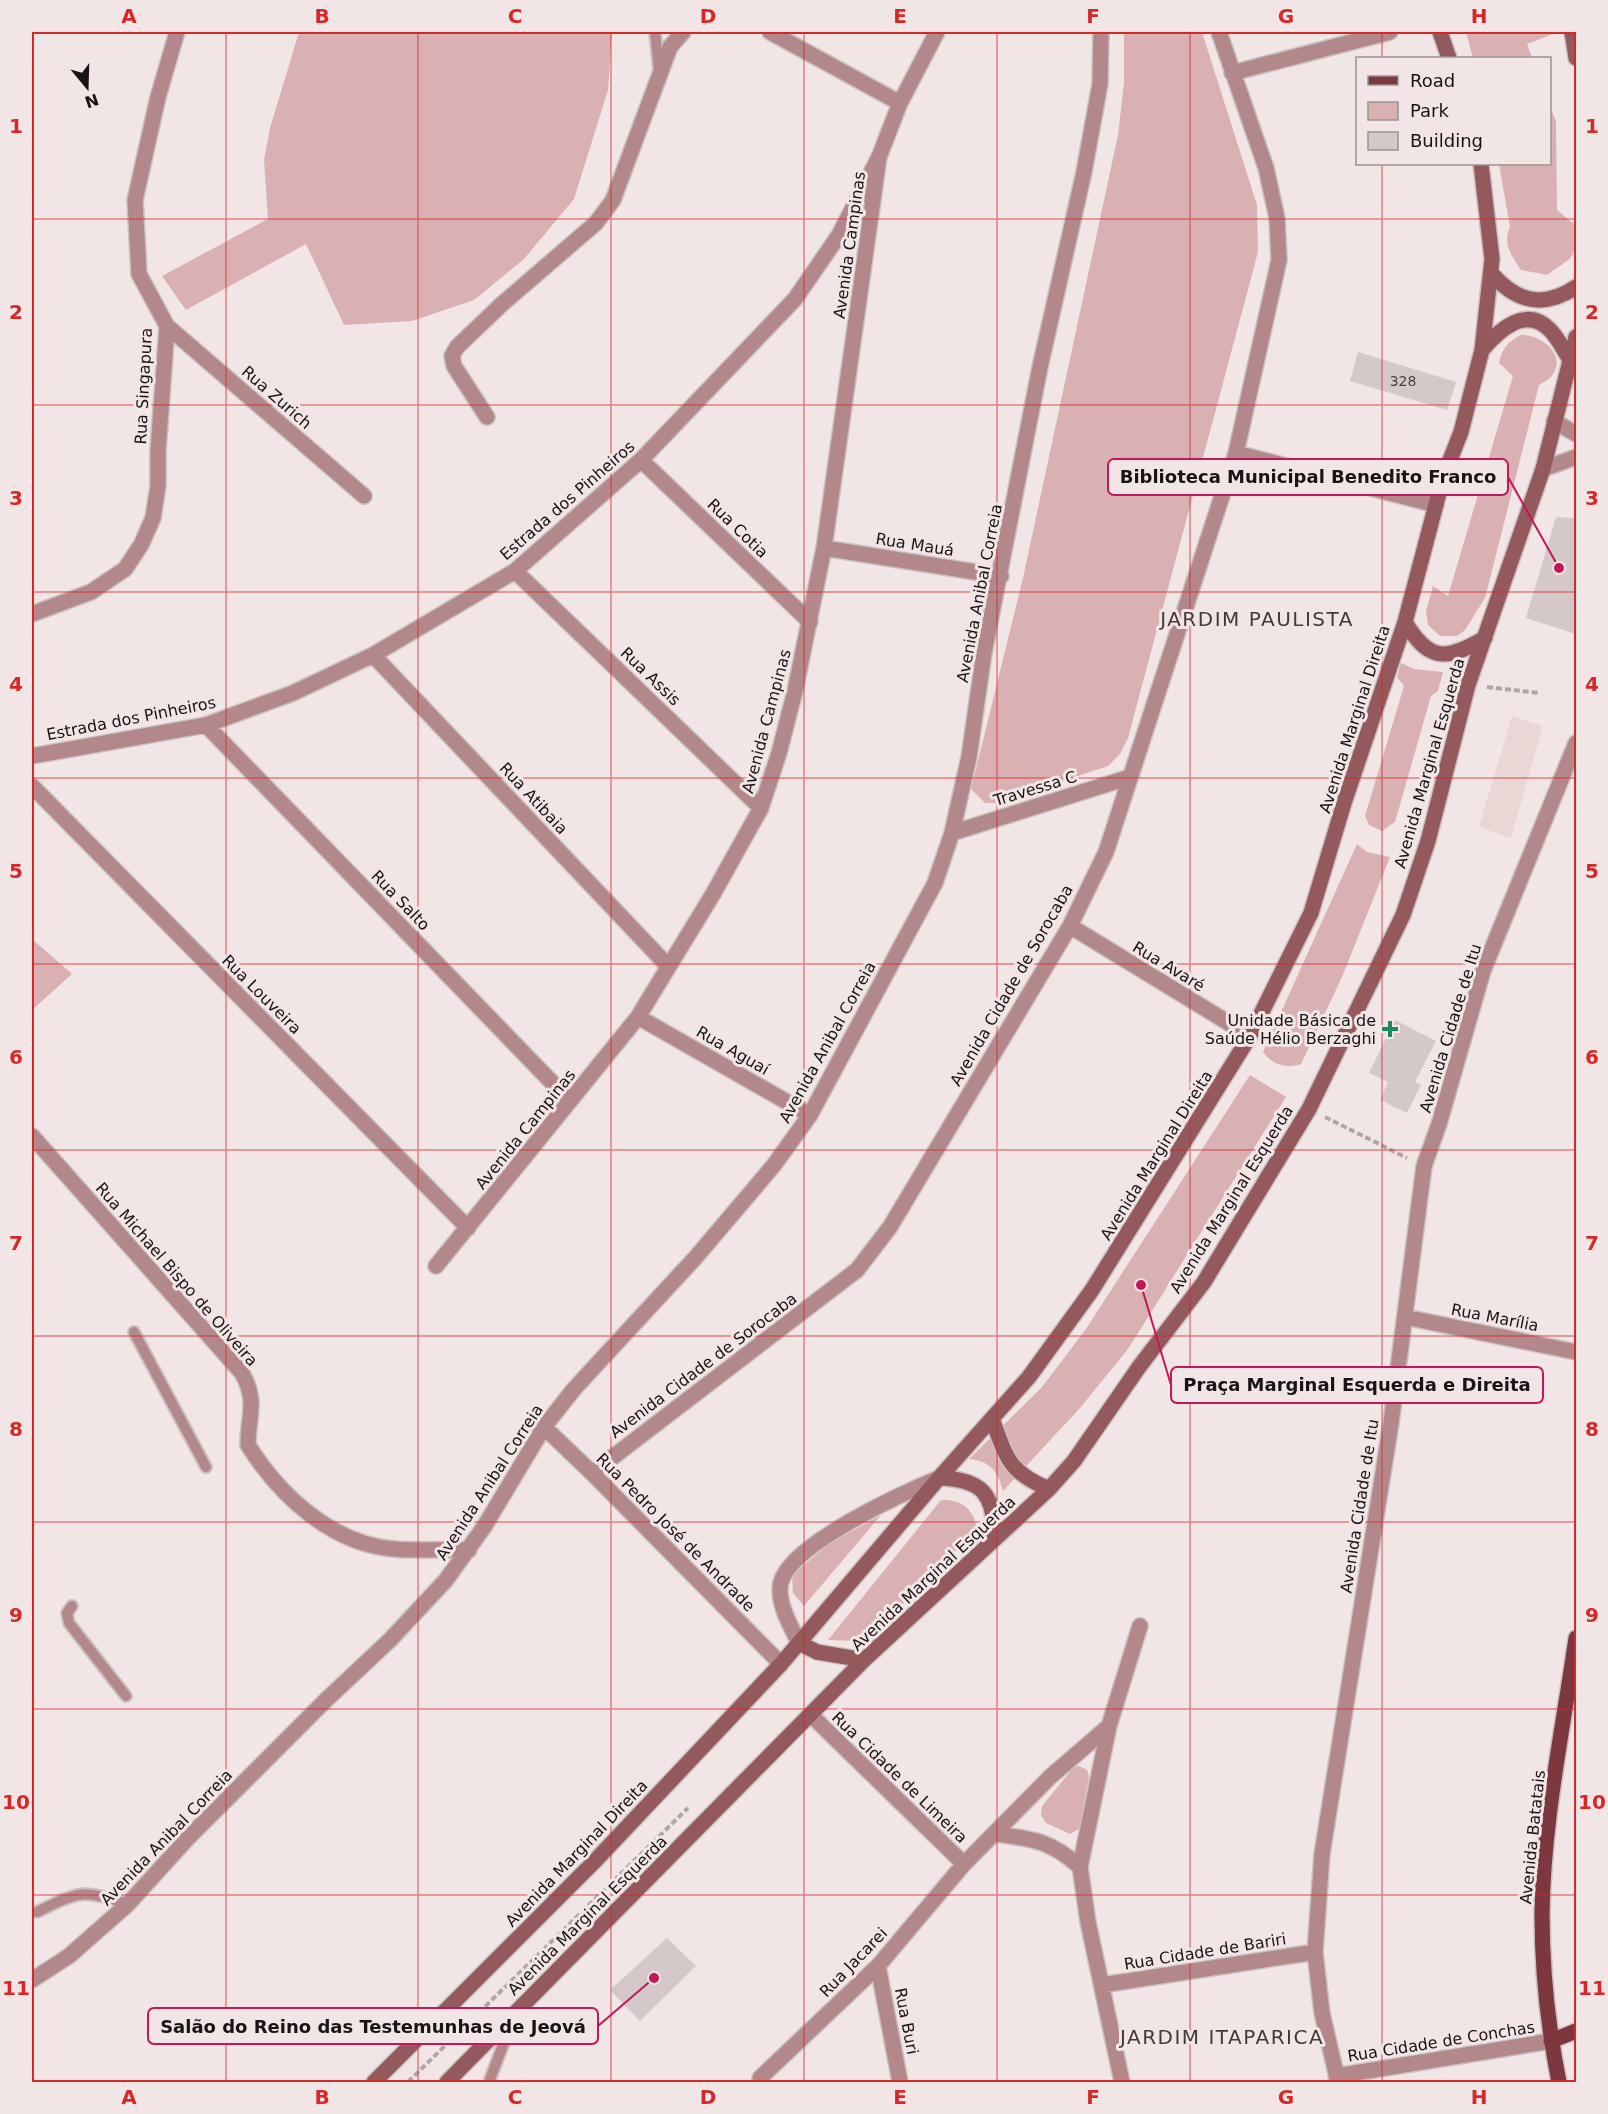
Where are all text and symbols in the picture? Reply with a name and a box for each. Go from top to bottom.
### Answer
text: A [121,4,137,28]
text: B [314,4,330,28]
text: C [508,4,522,28]
text: D [700,4,716,28]
text: E [893,4,907,28]
text: F [1086,4,1100,28]
text: G [1278,4,1294,28]
text: H [1471,4,1487,28]
north arrow [57,57,117,117]
legend [1356,57,1551,165]
text: Road [1410,70,1455,91]
text: N [82,90,101,112]
text: Park [1410,100,1449,121]
text: 1 [9,114,23,138]
text: 1 [1585,114,1599,138]
text: Building [1410,130,1483,151]
street label: Avenida Campinas [830,170,869,320]
text: 2 [9,300,23,324]
text: 2 [1585,300,1599,324]
street label: Rua Singapura [131,327,156,445]
street label: Rua Zurich [238,362,316,433]
house number: 328 [1390,373,1416,389]
street label: Estrada dos Pinheiros [496,437,639,564]
callout: Biblioteca Municipal Benedito Franco [1108,459,1508,495]
text: Biblioteca Municipal Benedito Franco [1120,466,1496,487]
text: 3 [9,486,23,510]
text: 3 [1585,486,1599,510]
street label: Rua Cotia [703,495,772,562]
street label: Avenida Anibal Correia [953,502,1006,684]
street label: Rua Mauá [874,529,955,560]
district label: JARDIM PAULISTA [1158,607,1354,631]
street label: Avenida Marginal Direita [1315,623,1394,815]
street label: Rua Assis [617,643,685,710]
street label: Avenida Campinas [738,647,795,795]
street label: Avenida Marginal Esquerda [1390,656,1469,870]
text: 4 [9,672,23,696]
text: 4 [1585,672,1599,696]
street label: Estrada dos Pinheiros [45,693,217,744]
street label: Rua Atibaia [496,759,572,838]
street label: Travessa C [990,767,1079,810]
text: 5 [9,859,23,883]
text: 5 [1585,859,1599,883]
street label: Rua Salto [367,866,434,934]
street label: Avenida Cidade de Sorocaba [946,881,1077,1089]
street label: Rua Avaré [1129,937,1208,995]
street label: Avenida Cidade de Itu [1416,941,1485,1115]
street label: Rua Louveira [218,951,305,1038]
street label: Avenida Anibal Correia [775,958,880,1126]
place label: Unidade Básica de Saúde Hélio Berzaghi [1205,1011,1376,1048]
marker: Unidade Básica de Saúde Hélio Berzaghi [1381,1020,1399,1038]
street label: Rua Aguaí [693,1022,773,1079]
text: 6 [9,1045,23,1069]
text: 6 [1585,1045,1599,1069]
street label: Avenida Campinas [471,1066,579,1193]
street label: Avenida Marginal Direita [1096,1067,1216,1244]
street label: Avenida Marginal Esquerda [1166,1102,1297,1297]
street label: Rua Michael Bispo de Oliveira [92,1179,262,1370]
text: 7 [9,1231,23,1255]
text: 7 [1585,1231,1599,1255]
street label: Avenida Cidade de Sorocaba [606,1289,801,1442]
street label: Rua Marília [1450,1300,1540,1335]
callout: Praça Marginal Esquerda e Direita [1171,1367,1543,1403]
text: Praça Marginal Esquerda e Direita [1183,1374,1531,1395]
street label: Avenida Anibal Correia [432,1401,547,1564]
text: 8 [9,1417,23,1441]
text: 8 [1585,1417,1599,1441]
street label: Avenida Cidade de Itu [1336,1418,1383,1594]
street label: Rua Pedro José de Andrade [593,1449,759,1615]
street label: Avenida Marginal Esquerda [847,1492,1019,1655]
text: 9 [9,1603,23,1627]
text: 9 [1585,1603,1599,1627]
street label: Rua Cidade de Limeira [828,1708,971,1847]
street label: Avenida Anibal Correia [96,1765,236,1909]
street label: Avenida Batatais [1516,1769,1549,1905]
street label: Avenida Marginal Direita [501,1776,651,1931]
text: 10 [2,1790,30,1814]
text: 10 [1578,1790,1606,1814]
street label: Avenida Marginal Esquerda [504,1832,671,1999]
street label: Rua Jacarei [816,1924,891,2001]
street label: Rua Cidade de Bariri [1123,1929,1288,1974]
text: 11 [2,1976,30,2000]
text: 11 [1578,1976,1606,2000]
street label: Rua Buri [891,1986,922,2056]
callout: Salão do Reino das Testemunhas de Jeová [148,2008,598,2044]
text: Salão do Reino das Testemunhas de Jeová [160,2016,586,2037]
street label: Rua Cidade de Conchas [1346,2017,1536,2066]
district label: JARDIM ITAPARICA [1118,2025,1324,2049]
text: A [121,2085,137,2109]
text: B [314,2085,330,2109]
text: C [508,2085,522,2109]
text: D [700,2085,716,2109]
text: E [893,2085,907,2109]
text: F [1086,2085,1100,2109]
text: G [1278,2085,1294,2109]
text: H [1471,2085,1487,2109]

